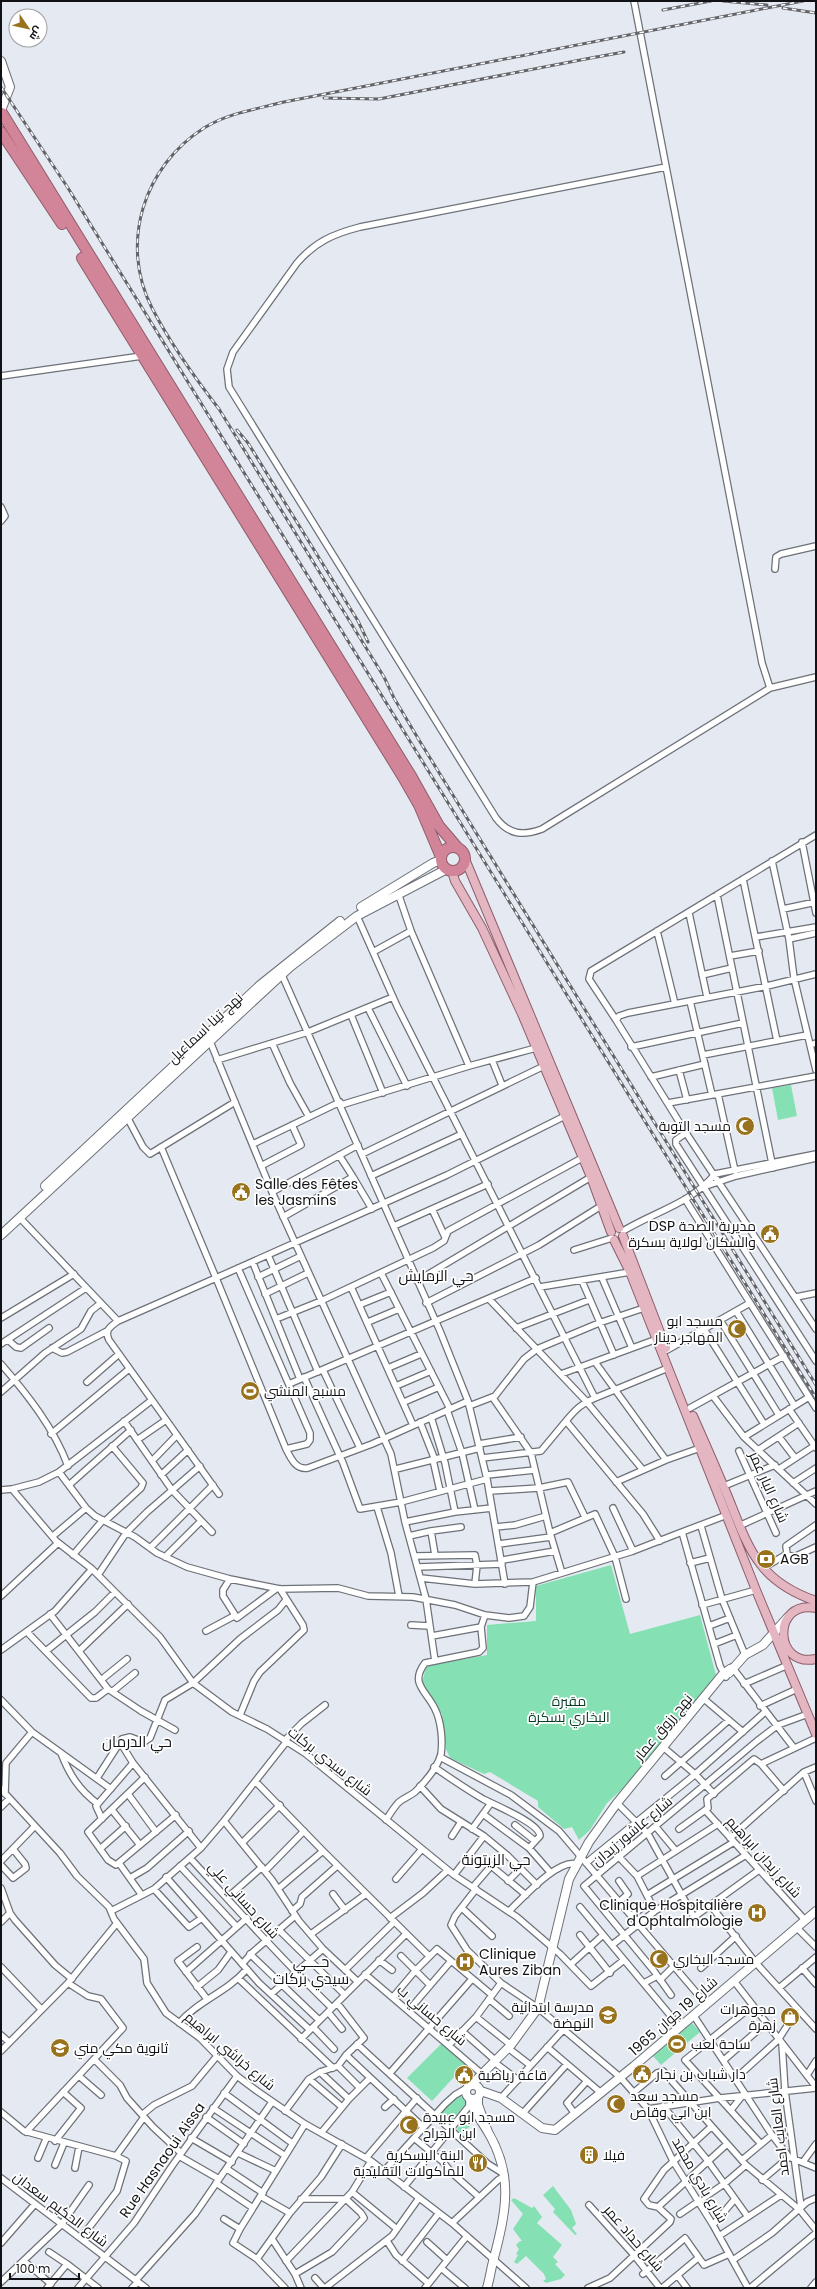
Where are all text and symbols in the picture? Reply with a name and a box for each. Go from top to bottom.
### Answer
north arrow [8,8,48,48]
text: ش [26,23,47,44]
street label: نهج تينا اسماعيل [163,988,247,1068]
mosque icon: مسجد التوبة [734,1115,756,1137]
place label: مسجد التوبة [659,1116,731,1136]
place label: Salle des Fêtes les Jasmins [255,1174,358,1210]
public building icon: Salle des Fêtes les Jasmins [230,1181,252,1203]
place label: DSP مديرية الصحة والسكان لولاية بسكرة [628,1216,756,1252]
public building icon: DSP مديرية الصحة والسكان لولاية بسكرة [759,1223,781,1245]
district label: حي الرمايش [398,1265,474,1288]
place label: مسجد ابو المهاجر دينار [653,1311,723,1347]
mosque icon: مسجد ابو المهاجر دينار [726,1318,748,1340]
sports icon: مسبح المنشي [239,1380,261,1402]
place label: مسبح المنشي [264,1381,346,1402]
street label: شارع البار عمر [744,1447,794,1526]
bank icon: AGB [755,1548,777,1570]
place label: AGB [780,1549,809,1569]
street label: نهج رزوق عمار [628,1689,697,1766]
park label: مقبرة البخاري بسكرة [528,1691,610,1729]
street label: شارع سيدي بركات [282,1722,376,1802]
district label: حي الدرمان [102,1731,172,1754]
street label: شارع عاشور زيدان [587,1791,677,1871]
street label: شارع زيدان ابراهيم [722,1812,806,1902]
district label: حي الزيتونة [461,1849,531,1872]
street label: شارع حساني علي [202,1857,284,1944]
place label: Clinique Hospitalière d'Ophtalmologie [599,1895,743,1931]
hospital icon: Clinique Hospitalière d'Ophtalmologie [746,1902,768,1924]
place label: Clinique Aures Ziban [479,1944,561,1980]
mosque icon: مسجد البخاري [648,1948,670,1970]
place label: مسجد البخاري [673,1949,754,1971]
district label: حــــي سيدي بركات [273,1951,349,1991]
hospital icon: Clinique Aures Ziban [454,1951,476,1973]
street label: شارع 19 جوان 1965 [624,1972,722,2060]
street label: شارع حساني ب [391,1980,471,2052]
place label: مدرسة ابتدائية النهضة [512,1997,594,2033]
place label: مجوهرات زهرة [720,1999,776,2035]
school or university icon: مدرسة ابتدائية النهضة [597,2004,619,2026]
shop icon: مجوهرات زهرة [779,2006,801,2028]
street label: شارع خراشي ابراهيم [180,2007,280,2096]
sports icon: ساحة لعب [666,2033,688,2055]
place label: ساحة لعب [691,2034,751,2054]
school or university icon: ثانوية مكي مني [49,2037,71,2059]
place label: ثانوية مكي مني [74,2038,168,2060]
public building icon: دار شباب بن نجار [631,2063,653,2085]
public building icon: قاعة رياضية [453,2064,475,2086]
place label: دار شباب بن نجار [655,2064,746,2084]
place label: قاعة رياضية [478,2065,547,2085]
street label: شارع العايب احمد [762,2077,794,2177]
place label: مسجد سعد ابن ابي وقاص [630,2086,712,2124]
mosque icon: مسجد سعد ابن ابي وقاص [605,2093,627,2115]
street label: Rue Hasnaoui Aissa [115,2098,209,2222]
place label: مسجد ابو عبيدة ابن الجراح [423,2107,515,2143]
mosque icon: مسجد ابو عبيدة ابن الجراح [398,2114,420,2136]
street label: شارع بادي محمد [666,2133,733,2228]
building icon: فيلا [578,2144,600,2166]
place label: البنة البسكرية للمأكولات التقليدية [353,2145,464,2181]
place label: فيلا [603,2145,625,2165]
restaurant icon: البنة البسكرية للمأكولات التقليدية [467,2152,489,2174]
street label: شارع الحكيم سعدان [9,2167,113,2251]
street label: شارع حداد عمر [599,2200,669,2276]
scale bar [10,2255,79,2281]
text: 100 m [16,2260,50,2277]

